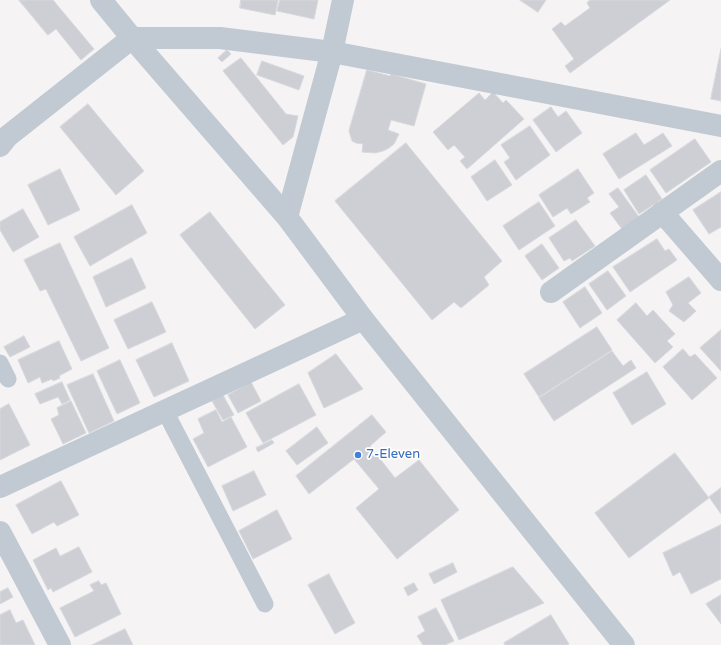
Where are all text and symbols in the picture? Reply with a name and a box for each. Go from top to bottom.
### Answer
place label: 7-Eleven [366,447,420,463]
marker: 7-Eleven [353,450,363,460]

